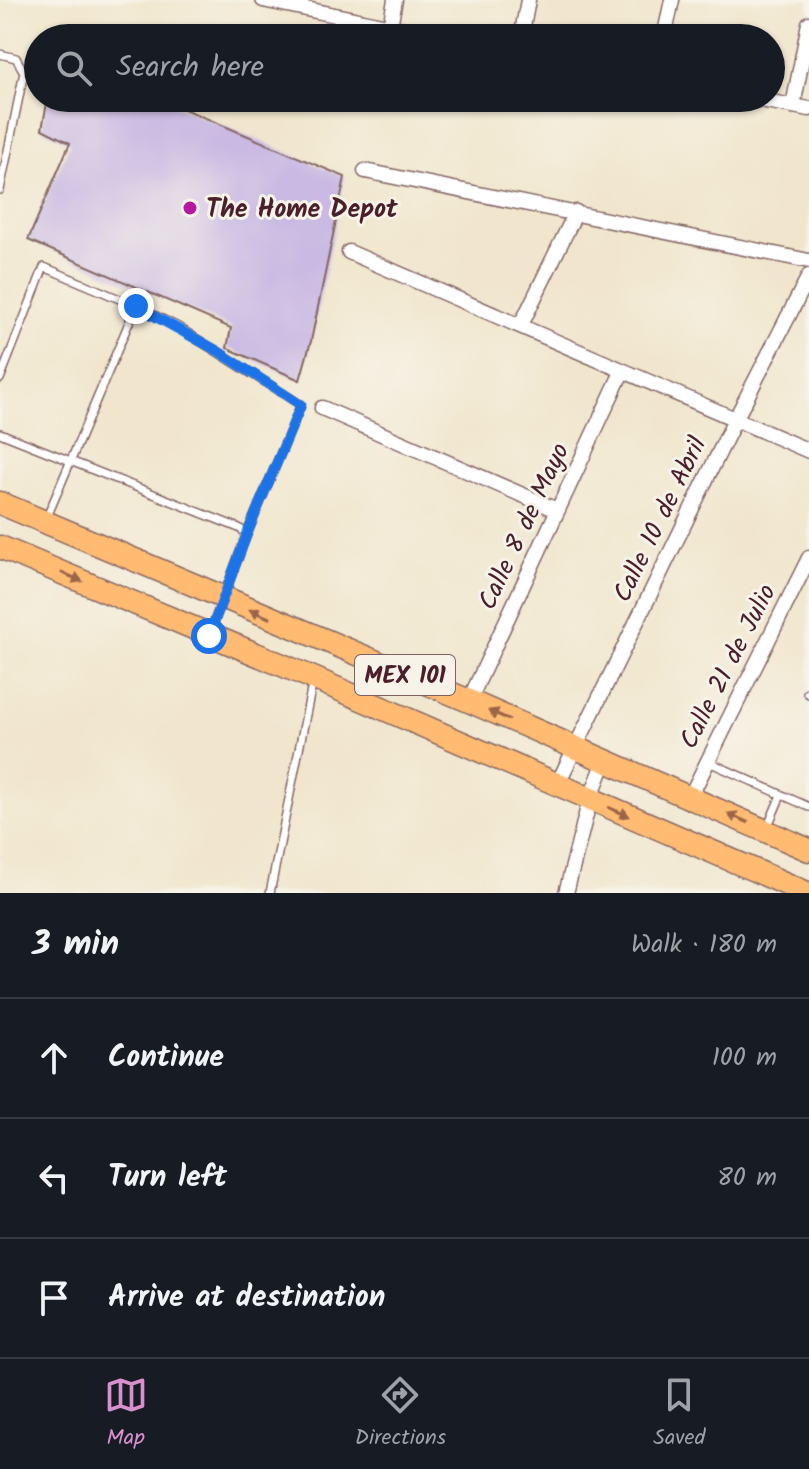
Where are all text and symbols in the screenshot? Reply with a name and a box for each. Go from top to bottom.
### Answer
search box [24,24,785,112]
text: Search here [116,44,264,92]
icon: search [52,46,96,90]
place label: The Home Depot [206,189,398,231]
marker: The Home Depot [181,199,199,217]
route end [118,288,154,324]
street label: Calle 10 de Abril [602,430,719,610]
street label: Calle 8 de Mayo [468,436,582,618]
one-way arrow [60,571,84,584]
street label: Calle 21 de Julio [669,577,788,757]
one-way arrow [248,607,272,620]
route start [191,618,227,654]
road number: MEX 101 [355,655,455,695]
one-way arrow [488,708,511,722]
one-way arrow [608,806,631,819]
one-way arrow [726,812,750,825]
text: 3 min [32,918,119,972]
text: Walk · 180 m [631,924,777,966]
text: Continue [108,1034,224,1082]
icon: ahead [32,1036,76,1080]
text: 100 m [712,1037,777,1079]
text: Turn left [108,1154,227,1202]
icon: left [32,1156,76,1200]
text: 80 m [717,1157,777,1199]
text: Arrive at destination [108,1274,385,1322]
icon: arrive [32,1276,76,1320]
tab: Map [104,1373,148,1456]
tab: Directions [355,1373,446,1456]
tab: Saved [653,1373,705,1456]

